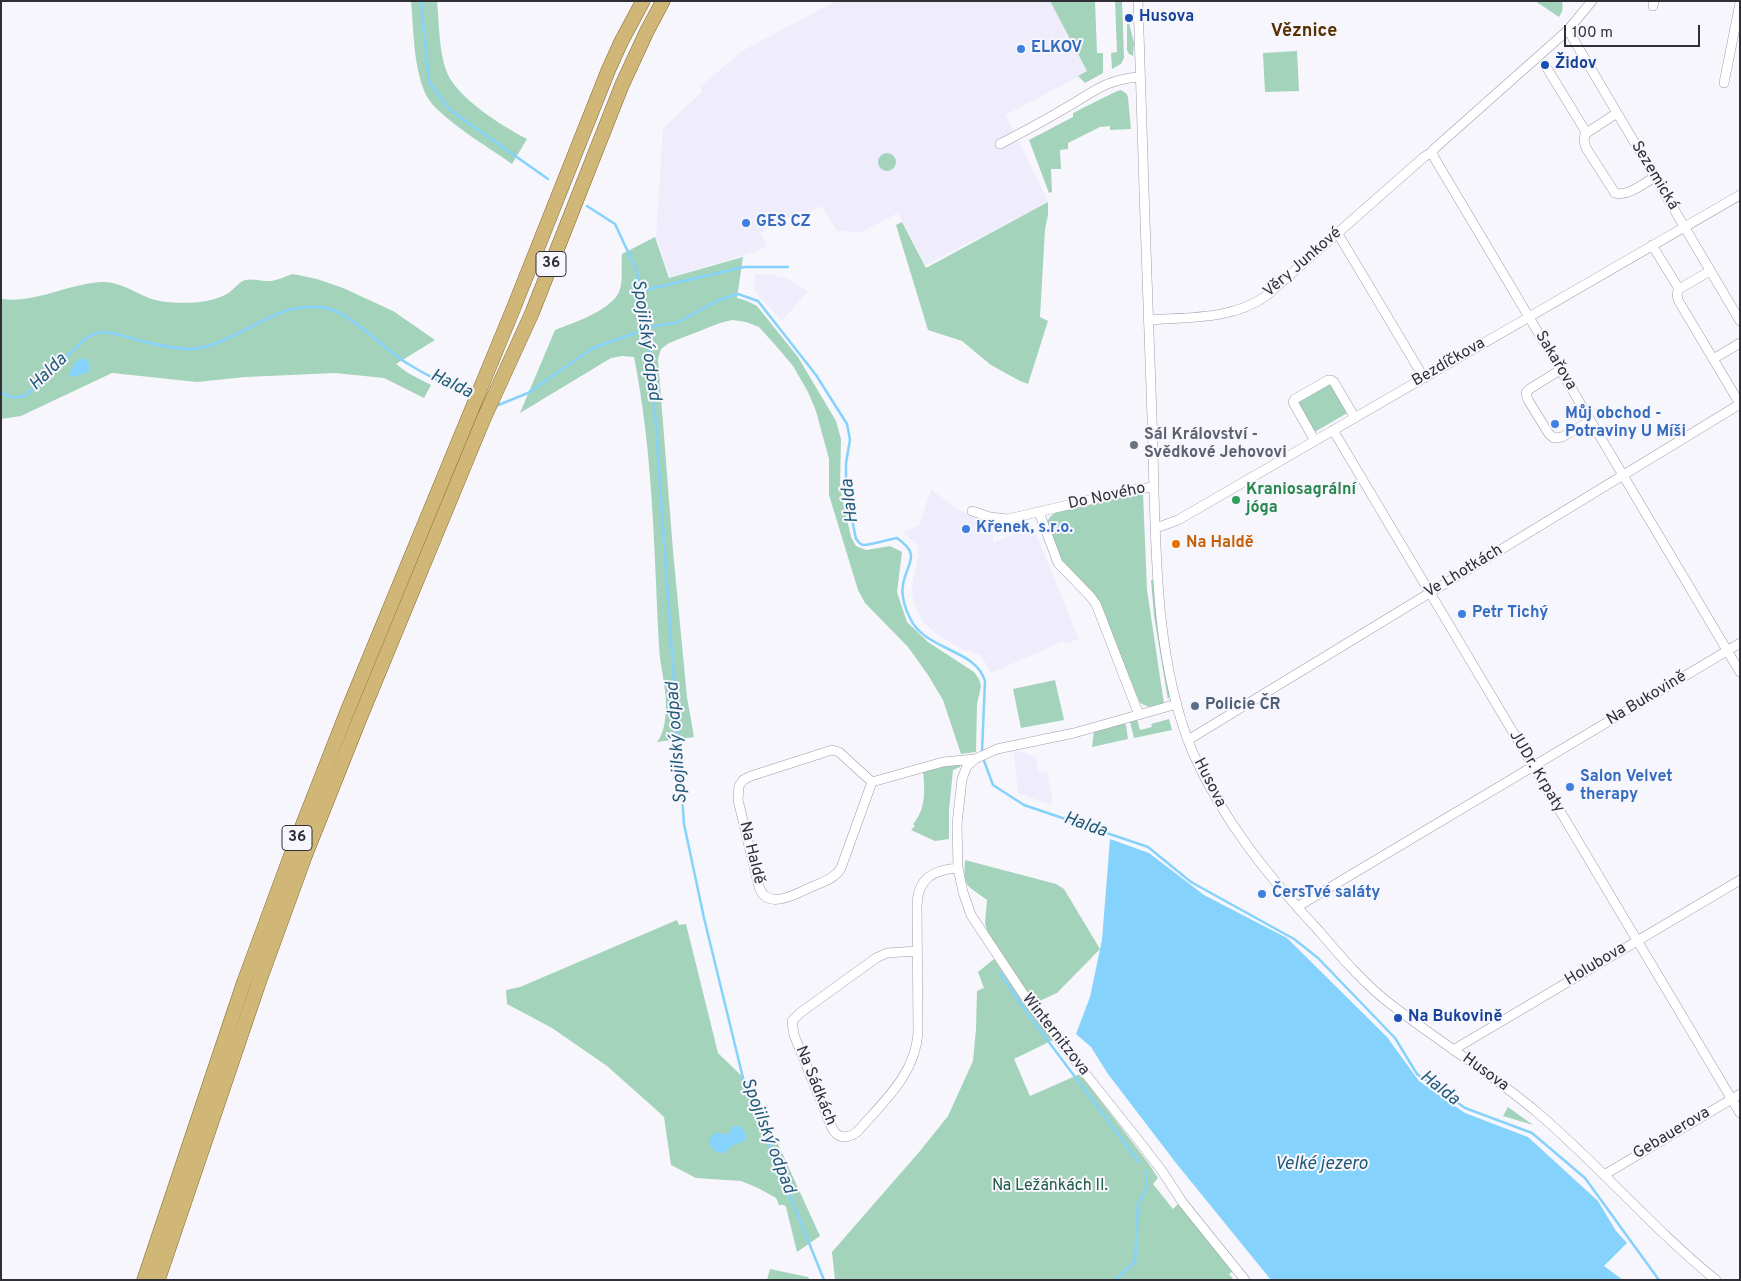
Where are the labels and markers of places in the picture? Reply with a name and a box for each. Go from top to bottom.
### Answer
place label: Husova [1139,8,1194,28]
marker: Husova [1123,12,1135,24]
place label: ELKOV [1031,39,1082,59]
marker: ELKOV [1015,43,1027,55]
place label: Židov [1555,55,1597,75]
marker: Židov [1539,59,1551,71]
place label: GES CZ [756,213,811,233]
marker: GES CZ [740,217,752,229]
place label: Můj obchod - Potraviny U Míši [1565,405,1686,443]
marker: Můj obchod - Potraviny U Míši [1549,418,1561,430]
place label: Sál Království - Svědkové Jehovovi [1144,426,1287,464]
marker: Sál Království - Svědkové Jehovovi [1128,439,1140,451]
place label: Kraniosagrální jóga [1246,481,1356,519]
marker: Kraniosagrální jóga [1230,494,1242,506]
place label: Křenek, s.r.o. [976,519,1073,539]
marker: Křenek, s.r.o. [960,523,972,535]
place label: Na Haldě [1186,534,1254,554]
marker: Na Haldě [1170,538,1182,550]
place label: Petr Tichý [1472,604,1548,624]
marker: Petr Tichý [1456,608,1468,620]
place label: Policie ČR [1205,696,1280,716]
marker: Policie ČR [1189,700,1201,712]
place label: Salon Velvet therapy [1580,768,1673,806]
marker: Salon Velvet therapy [1564,781,1576,793]
place label: ČersTvé saláty [1272,884,1380,904]
marker: ČersTvé saláty [1256,888,1268,900]
place label: Na Bukovině [1408,1008,1502,1028]
marker: Na Bukovině [1392,1012,1404,1024]

